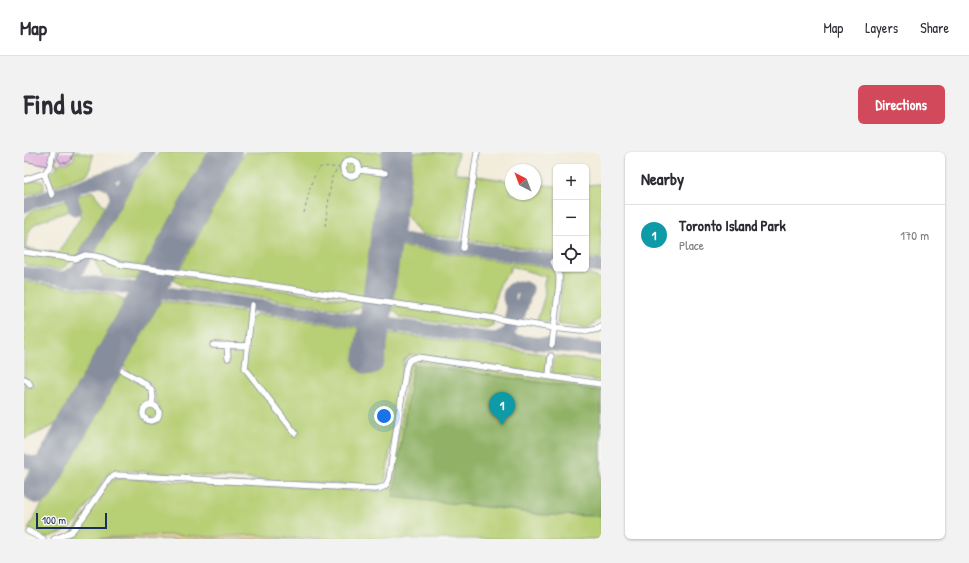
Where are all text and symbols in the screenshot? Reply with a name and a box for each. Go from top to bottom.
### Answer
text: Map [20,15,47,41]
text: Map [823,18,843,37]
text: Layers [865,18,898,37]
text: Share [920,18,949,37]
text: Find us [24,85,93,123]
button: Directions [858,85,945,124]
north arrow [505,164,541,200]
map controls [553,164,589,272]
button: + [553,164,589,200]
text: Nearby [641,167,684,190]
button: − [553,200,589,236]
text: Toronto Island Park [679,215,786,236]
text: 1 [652,226,656,244]
text: 170 m [900,226,929,244]
button: locate [553,236,589,272]
text: Place [679,236,704,254]
pin: 1 [489,392,515,425]
your location [374,406,394,426]
scale bar [36,511,107,530]
text: 100 m [42,513,66,527]

